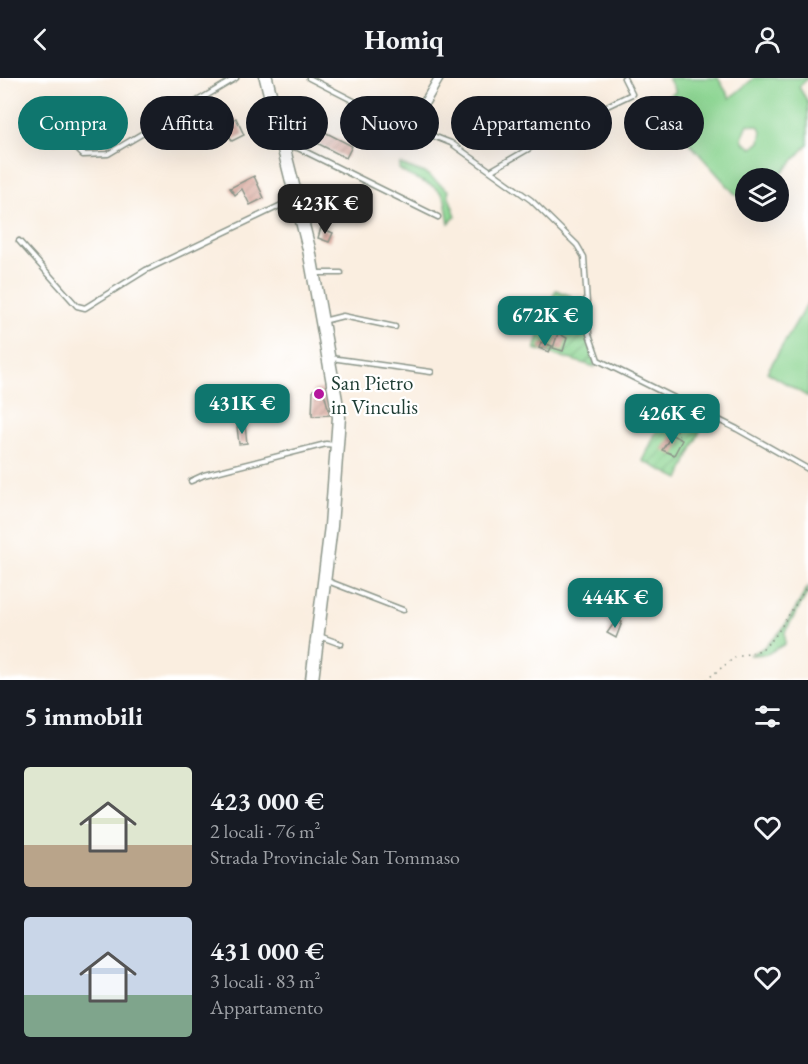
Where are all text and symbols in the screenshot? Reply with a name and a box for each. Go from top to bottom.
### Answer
text: Homiq [364,22,444,57]
icon: back [24,23,57,56]
icon: person [751,23,784,56]
chip: Compra [18,96,128,150]
chip: Affitta [140,96,234,150]
chip: Filtri [246,96,328,150]
chip: Nuovo [340,96,439,150]
chip: Appartamento [451,96,612,150]
chip: Casa [624,96,704,150]
map controls [735,168,789,222]
button: layers [735,168,789,222]
pin: 423K € [276,184,374,235]
text: 423K € [292,190,358,216]
pin: 672K € [496,296,594,347]
text: 672K € [512,302,578,328]
place label: San Pietro in Vinculis [331,369,418,420]
pin: 431K € [193,384,291,435]
marker: San Pietro in Vinculis [312,387,326,401]
text: 431K € [209,390,275,416]
pin: 426K € [623,394,721,445]
text: 426K € [639,400,705,426]
pin: 444K € [566,578,664,629]
text: 444K € [582,584,648,610]
text: 5 immobili [24,699,143,733]
icon: filters [751,700,784,733]
text: 423 000 € [210,784,324,818]
icon: home [72,791,144,863]
icon: heart [751,811,784,844]
text: 2 locali · 76 m² [210,818,321,844]
text: Strada Provinciale San Tommaso [210,844,460,870]
text: 431 000 € [210,934,324,968]
icon: home [72,941,144,1013]
icon: heart [751,961,784,994]
text: 3 locali · 83 m² [210,968,321,994]
text: Appartamento [210,994,323,1020]

